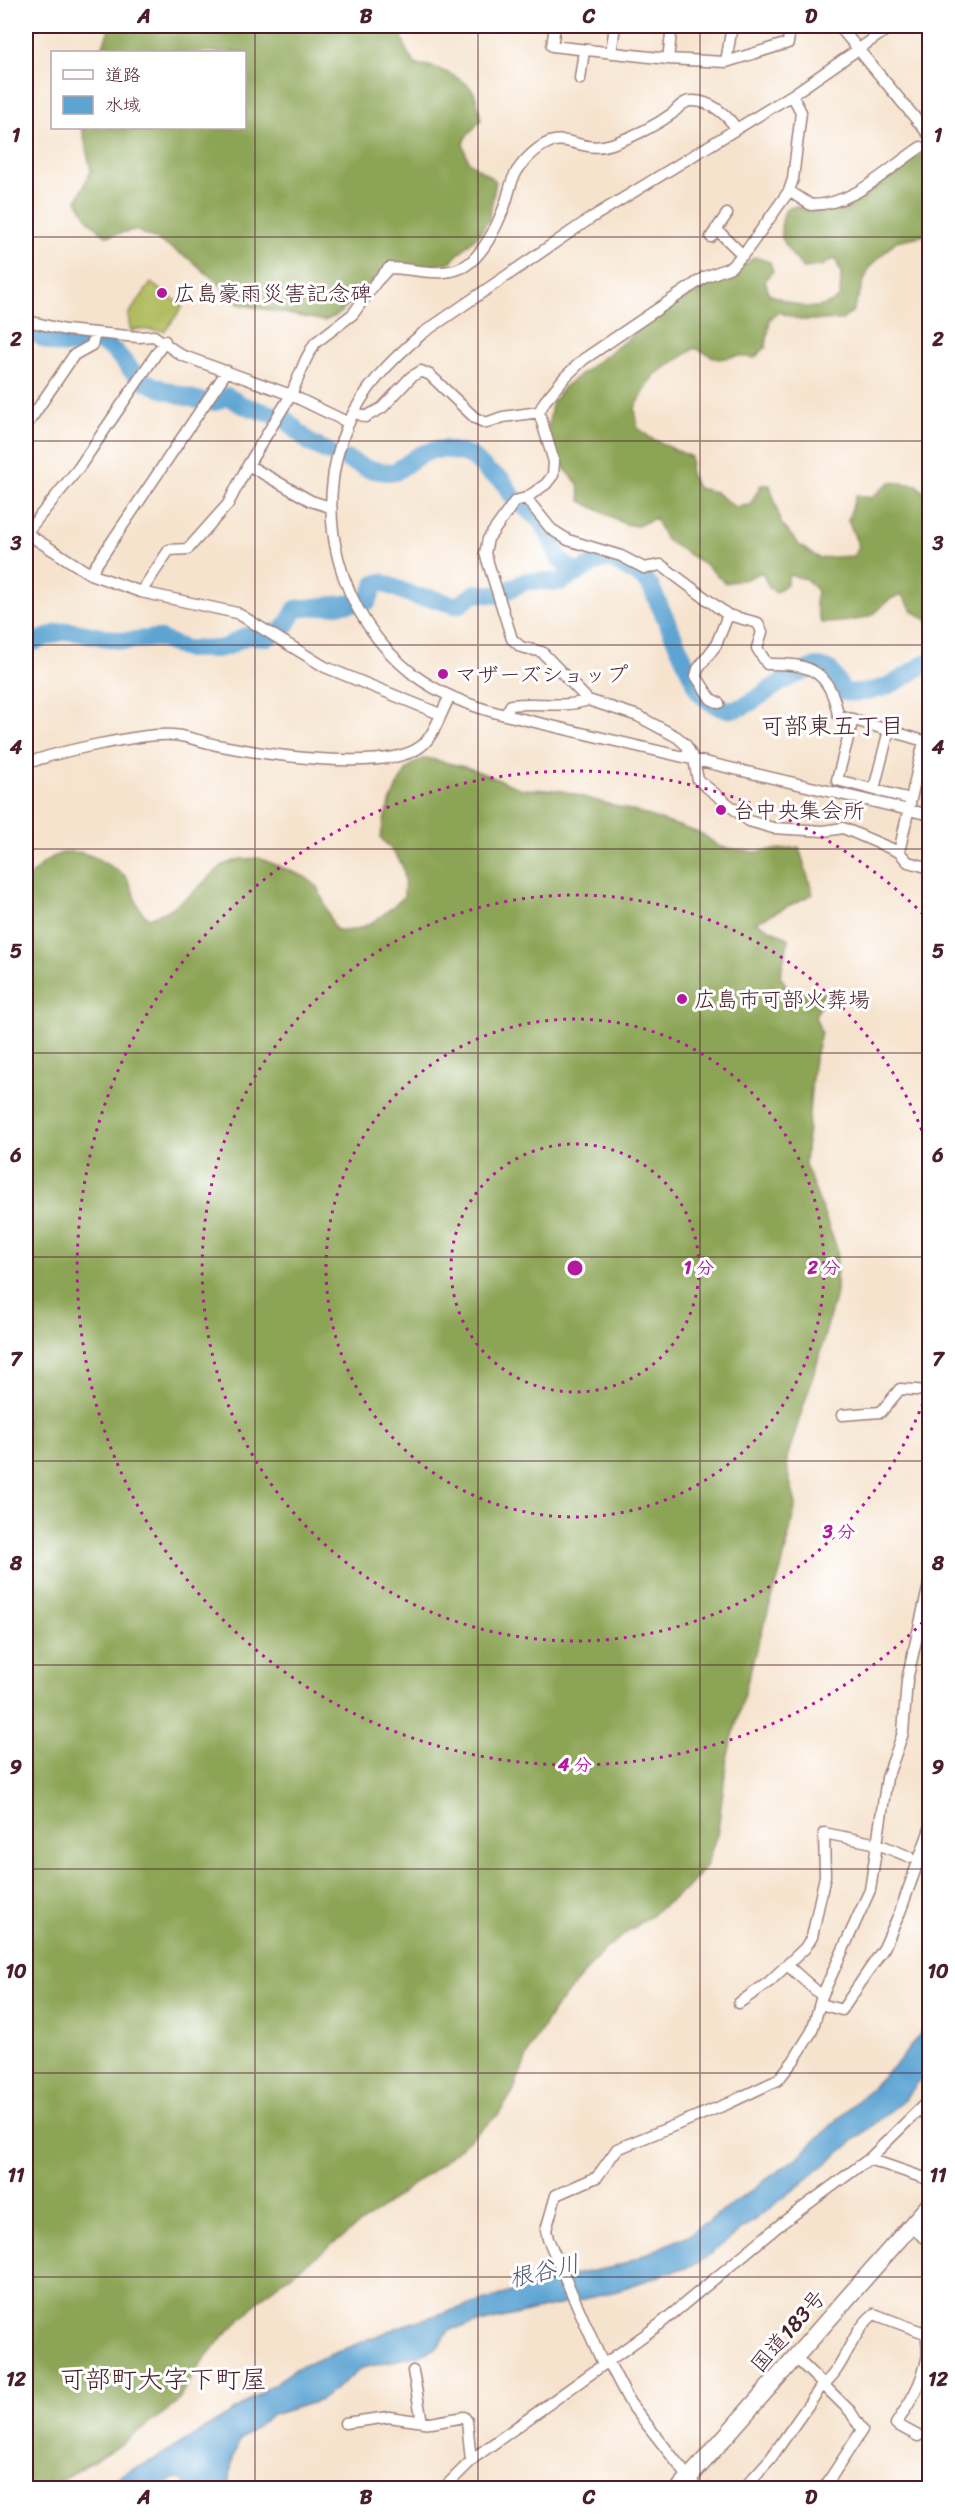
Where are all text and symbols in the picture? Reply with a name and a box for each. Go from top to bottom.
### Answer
text: A [136,0,151,34]
text: B [360,0,373,34]
text: C [582,0,596,34]
text: D [805,0,818,34]
legend [51,51,246,129]
text: 道路 [105,59,141,91]
text: 水域 [105,89,141,121]
text: 1 [12,118,21,153]
text: 1 [934,118,943,153]
place label: 広島豪雨災害記念碑 [174,274,372,313]
marker: 広島豪雨災害記念碑 [155,286,169,300]
text: 2 [9,322,22,357]
text: 2 [931,322,944,357]
text: 3 [10,526,22,561]
text: 3 [932,526,944,561]
place label: マザーズショップ [455,655,628,694]
marker: マザーズショップ [436,667,450,681]
district label: 可部東五丁目 [760,705,904,747]
text: 4 [9,730,23,765]
text: 4 [931,730,945,765]
place label: 台中央集会所 [733,791,865,830]
marker: 台中央集会所 [714,803,728,817]
text: 5 [10,934,22,969]
text: 5 [932,934,944,969]
place label: 広島市可部火葬場 [694,980,870,1019]
marker: 広島市可部火葬場 [675,992,689,1006]
text: 6 [9,1138,22,1173]
text: 6 [931,1138,944,1173]
text: 1 分 [684,1252,714,1284]
text: 2 分 [806,1252,841,1284]
centre of rings [565,1258,585,1278]
text: 7 [10,1342,23,1377]
text: 7 [932,1342,945,1377]
text: 3 分 [822,1516,855,1548]
text: 8 [9,1546,23,1581]
text: 8 [931,1546,945,1581]
text: 4 分 [557,1749,592,1781]
text: 9 [10,1750,22,1785]
text: 9 [932,1750,944,1785]
text: 10 [5,1954,27,1989]
text: 10 [927,1954,949,1989]
text: 11 [7,2158,25,2193]
text: 11 [929,2158,947,2193]
water label: 根谷川 [504,2242,584,2300]
street label: 国道183号 [740,2280,836,2382]
district label: 可部町大字下町屋 [59,2356,267,2402]
text: 12 [6,2362,27,2397]
text: 12 [928,2362,949,2397]
text: A [136,2480,151,2514]
text: B [360,2480,373,2514]
text: C [582,2480,596,2514]
text: D [805,2480,818,2514]

